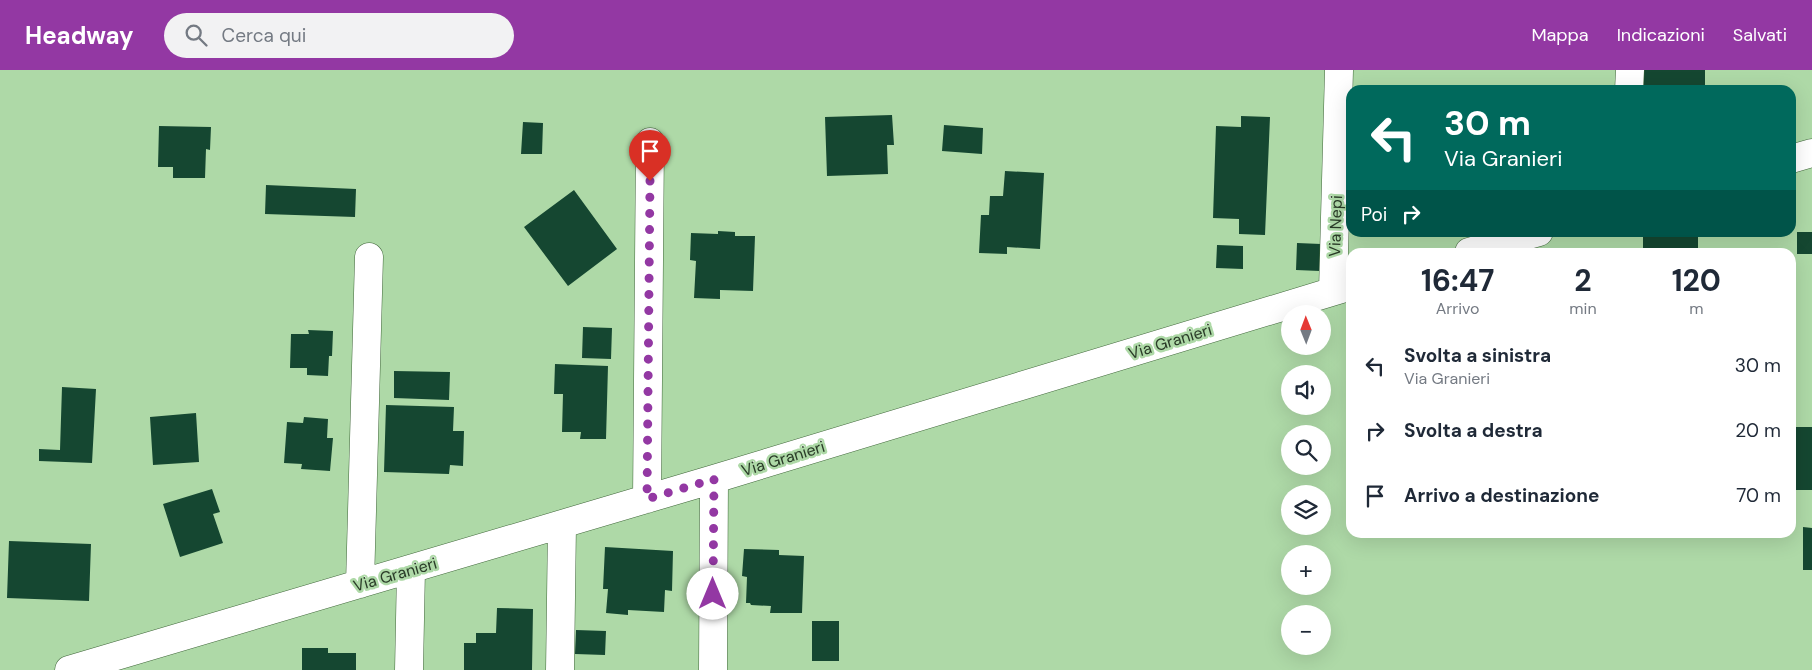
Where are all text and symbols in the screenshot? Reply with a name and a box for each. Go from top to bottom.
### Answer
search box [164,13,514,58]
text: Headway [25,20,134,51]
icon: search [182,21,210,49]
text: Cerca qui [222,23,306,48]
text: Mappa [1531,23,1589,47]
text: Indicazioni [1617,23,1705,47]
text: Salvati [1733,23,1787,47]
text: 30 m [1444,100,1531,146]
icon: left [1361,105,1426,170]
pin [629,130,671,181]
icon: arrive [636,137,664,165]
text: Via Granieri [1444,144,1562,173]
street label: Via Nepi [1324,195,1347,257]
icon: right [1397,200,1425,228]
text: Poi [1361,202,1387,227]
text: 16:47 [1421,261,1494,300]
text: 2 [1574,261,1592,300]
text: 120 [1672,261,1721,300]
text: Arrivo [1436,298,1480,319]
text: min [1569,298,1597,319]
text: m [1689,298,1703,319]
north arrow [1281,305,1331,355]
map controls [1281,305,1331,655]
street label: Via Granieri [1126,319,1214,364]
text: Svolta a sinistra [1404,343,1551,368]
icon: left [1361,352,1389,380]
text: 30 m [1735,353,1781,378]
button: sound [1281,365,1331,415]
text: Via Granieri [1404,368,1490,389]
icon: right [1361,417,1389,445]
text: Svolta a destra [1404,418,1543,443]
text: 20 m [1735,418,1781,443]
button: search [1281,425,1331,475]
street label: Via Granieri [739,436,827,481]
icon: arrive [1361,482,1389,510]
text: Arrivo a destinazione [1404,483,1599,508]
text: 70 m [1736,483,1781,508]
button: layers [1281,485,1331,535]
button: + [1281,545,1331,595]
street label: Via Granieri [351,553,439,596]
position arrow [686,567,738,619]
button: − [1281,605,1331,655]

